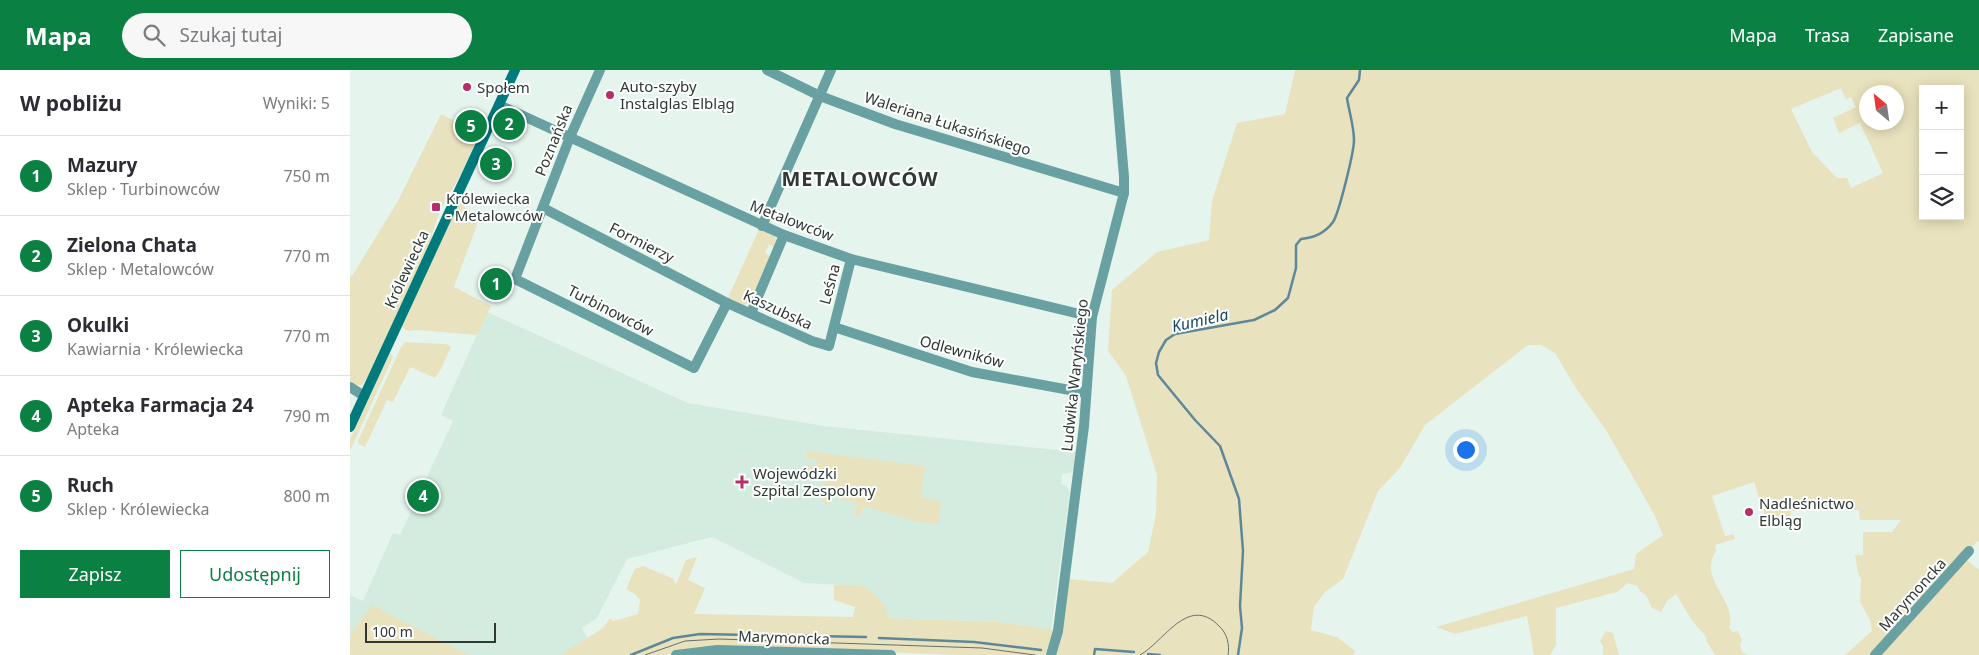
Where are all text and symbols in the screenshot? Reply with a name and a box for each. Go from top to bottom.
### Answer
search box [122,13,472,58]
text: Mapa [25,19,92,52]
icon: search [140,21,168,49]
text: Szukaj tutaj [180,22,282,48]
text: Mapa [1729,23,1777,47]
text: Trasa [1805,23,1850,47]
text: Zapisane [1878,23,1954,47]
place label: Auto-szyby Instalglas Elbląg [620,76,735,113]
place label: Społem [477,77,530,97]
marker: Społem [461,81,473,93]
north arrow [1859,85,1904,130]
map controls [1919,85,1964,220]
button: + [1919,85,1964,130]
street label: Waleriana Łukasińskiego [862,87,1034,159]
text: W pobliżu [20,89,122,117]
marker: Auto-szyby Instalglas Elbląg [604,89,616,101]
text: Wyniki: 5 [263,92,330,114]
street label: Poznańska [530,101,576,179]
pin: 2 [493,105,525,143]
pin: 5 [455,107,487,145]
button: − [1919,130,1964,175]
pin: 3 [480,145,512,183]
text: Mazury [67,152,137,178]
text: 1 [31,165,41,187]
text: 750 m [283,165,330,187]
district label: METALOWCÓW [782,165,938,192]
button: layers [1919,175,1964,220]
text: Sklep · Turbinowców [67,178,220,200]
place label: Królewiecka - Metalowców [446,188,543,225]
street label: Metalowców [747,195,837,245]
marker: Królewiecka - Metalowców [430,201,442,213]
street label: Formierzy [606,217,678,267]
street label: Królewiecka [379,227,433,311]
text: Zielona Chata [67,232,197,258]
text: 2 [31,245,41,267]
text: 770 m [283,245,330,267]
text: Sklep · Metalowców [67,258,214,280]
street label: Leśna [814,262,844,306]
pin: 1 [480,265,512,303]
street label: Turbinowców [565,280,657,340]
street label: Kaszubska [740,284,816,334]
street label: Ludwika Waryńskiego [1056,298,1092,452]
water label: Kumiela [1169,303,1231,337]
text: Okulki [67,312,129,338]
text: 3 [31,325,41,347]
text: 770 m [283,325,330,347]
street label: Odlewników [918,330,1007,372]
text: Kawiarnia · Królewiecka [67,338,243,360]
text: Apteka Farmacja 24 [67,392,254,418]
text: 4 [31,405,41,427]
text: 790 m [283,405,330,427]
text: Apteka [67,418,119,440]
your location [1453,437,1479,463]
place label: Wojewódzki Szpital Zespolony [753,463,876,500]
text: Ruch [67,472,114,498]
marker: Wojewódzki Szpital Zespolony [735,475,749,489]
pin: 4 [407,477,439,515]
text: 5 [31,485,41,507]
text: 800 m [283,485,330,507]
place label: Nadleśnictwo Elbląg [1759,493,1854,530]
text: Sklep · Królewiecka [67,498,210,520]
marker: Nadleśnictwo Elbląg [1743,506,1755,518]
button: Zapisz [20,550,170,598]
button: Udostępnij [180,550,330,598]
street label: Marymoncka [1874,553,1950,635]
scale bar [365,620,496,643]
text: 100 m [372,622,413,641]
street label: Marymoncka [738,625,830,649]

